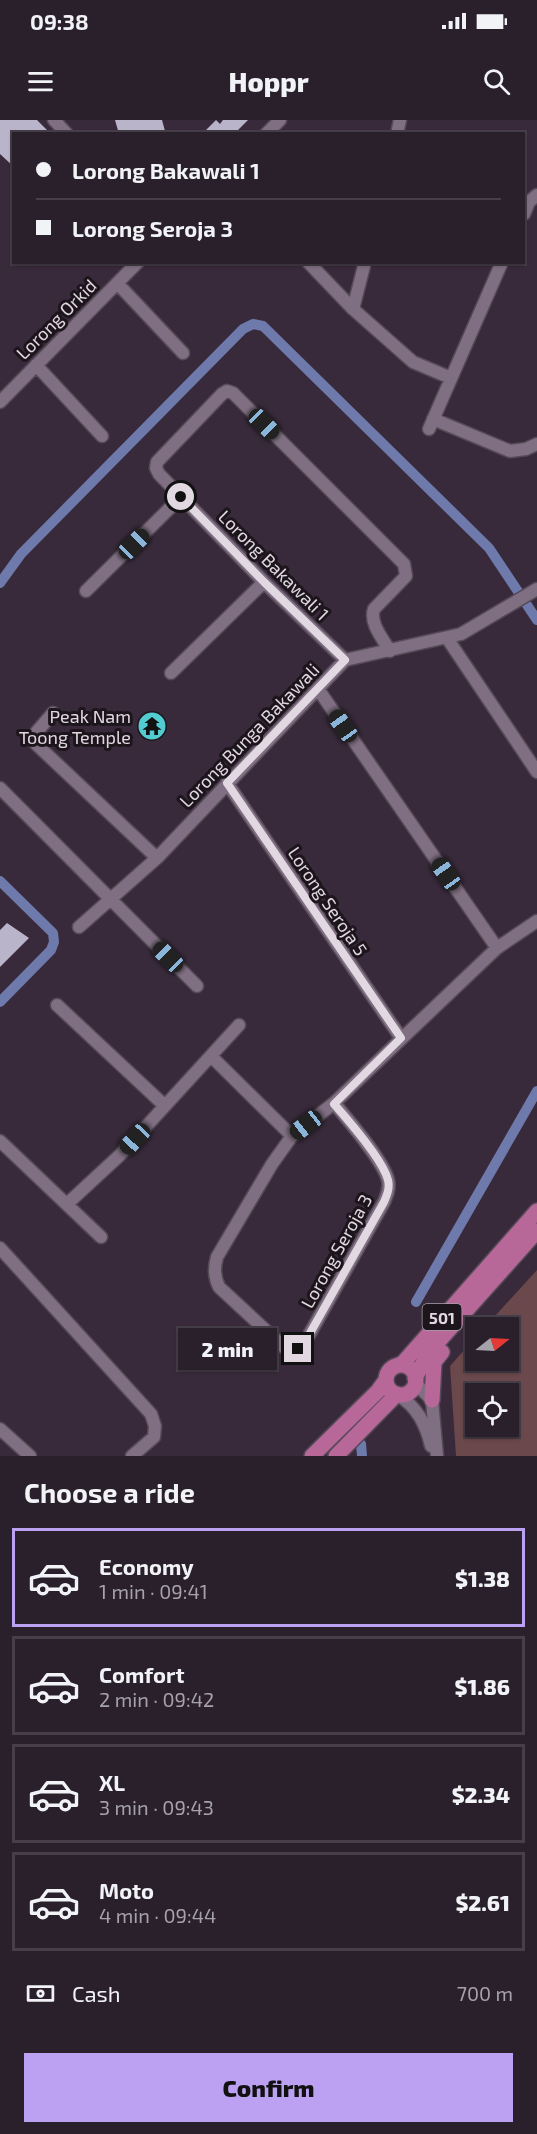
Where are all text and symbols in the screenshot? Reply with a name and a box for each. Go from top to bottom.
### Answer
text: 09:38 [30,8,89,34]
icon: menu [24,65,57,98]
text: Hoppr [228,65,309,97]
icon: search [480,65,513,98]
text: Lorong Bakawali 1 [72,157,260,183]
text: Lorong Seroja 3 [72,215,233,241]
street label: Lorong Orkid [11,274,101,364]
car [245,405,283,443]
route start [167,483,194,510]
street label: Lorong Bakawali 1 [214,505,334,625]
car [115,525,153,563]
street label: Lorong Bunga Bakawali [175,658,323,812]
place label: Peak Nam Toong Temple [19,705,131,748]
car [325,706,361,746]
temple icon: Peak Nam Toong Temple [136,710,168,742]
street label: Lorong Seroja 5 [284,843,372,959]
car [428,854,464,894]
car [149,938,187,976]
car [286,1107,326,1143]
car [116,1120,154,1158]
street label: Lorong Seroja 3 [296,1190,376,1312]
road number: 501 [422,1304,462,1330]
north arrow [465,1317,519,1371]
map controls [465,1317,519,1437]
callout: 2 min [178,1328,277,1370]
route end [284,1335,311,1362]
text: 2 min [202,1337,253,1361]
button: locate [465,1383,519,1437]
text: Choose a ride [24,1476,195,1508]
icon: car [27,1551,81,1605]
text: Economy [99,1553,194,1579]
text: $1.38 [455,1565,510,1591]
text: 1 min · 09:41 [99,1579,208,1603]
icon: car [27,1659,81,1713]
text: Comfort [99,1661,184,1687]
text: $1.86 [454,1673,510,1699]
text: 2 min · 09:42 [99,1687,214,1711]
icon: car [27,1767,81,1821]
text: XL [99,1769,125,1795]
text: $2.34 [452,1781,510,1807]
text: 3 min · 09:43 [99,1795,214,1819]
icon: car [27,1875,81,1929]
text: Moto [99,1877,154,1903]
text: $2.61 [455,1889,510,1915]
text: 4 min · 09:44 [99,1903,216,1927]
icon: cash [24,1977,57,2010]
text: Cash [72,1980,121,2006]
text: 700 m [457,1981,513,2005]
button: Confirm [24,2053,513,2122]

